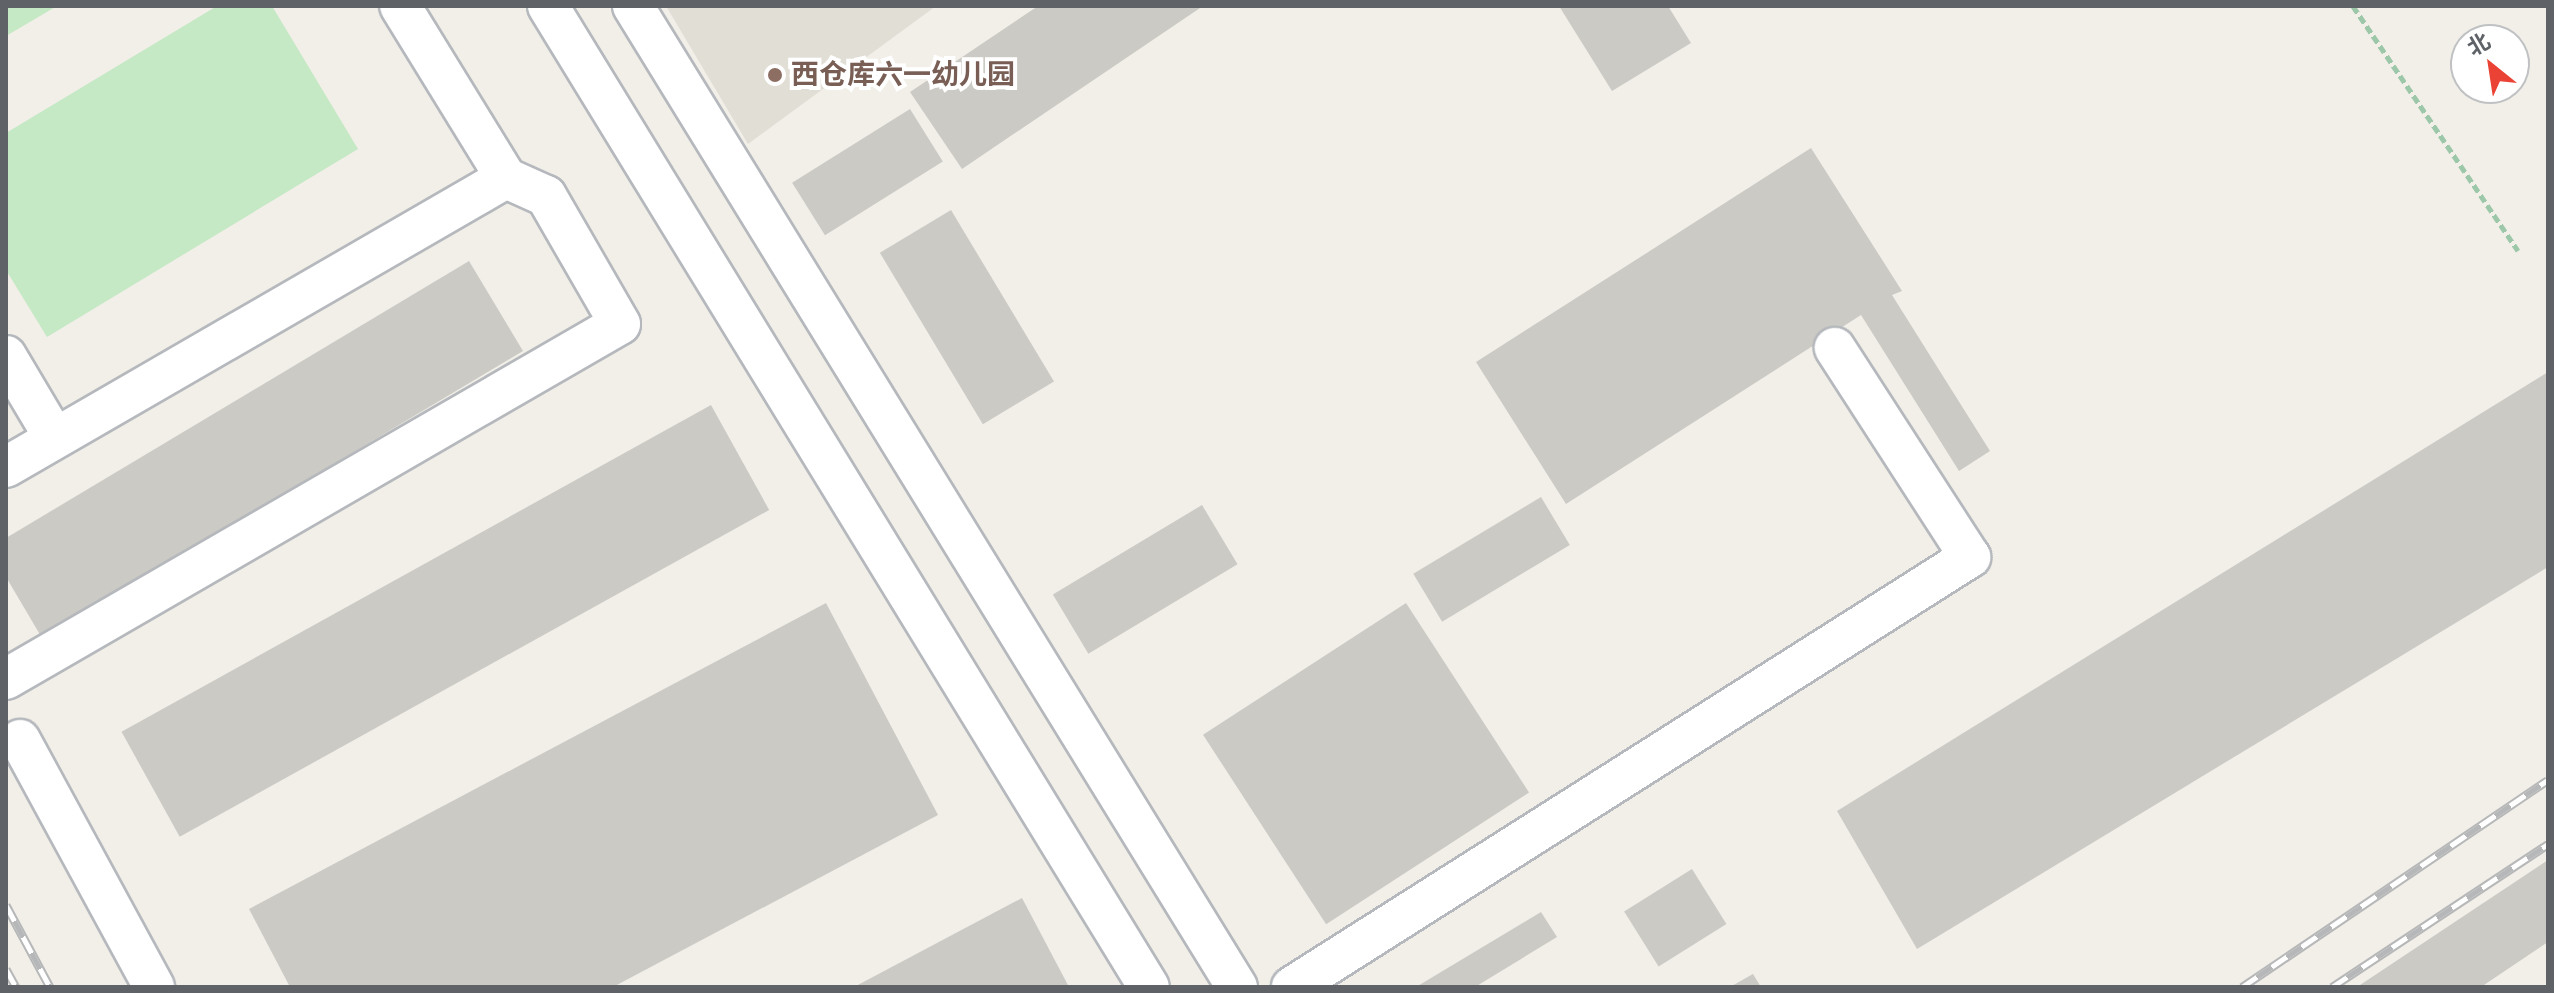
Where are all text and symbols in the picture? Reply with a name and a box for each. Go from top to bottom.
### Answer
north arrow [2450,24,2530,104]
text: 北 [2462,26,2496,63]
place label: 西仓库六一幼儿园 [791,58,1015,92]
marker: 西仓库六一幼儿园 [766,66,784,84]

